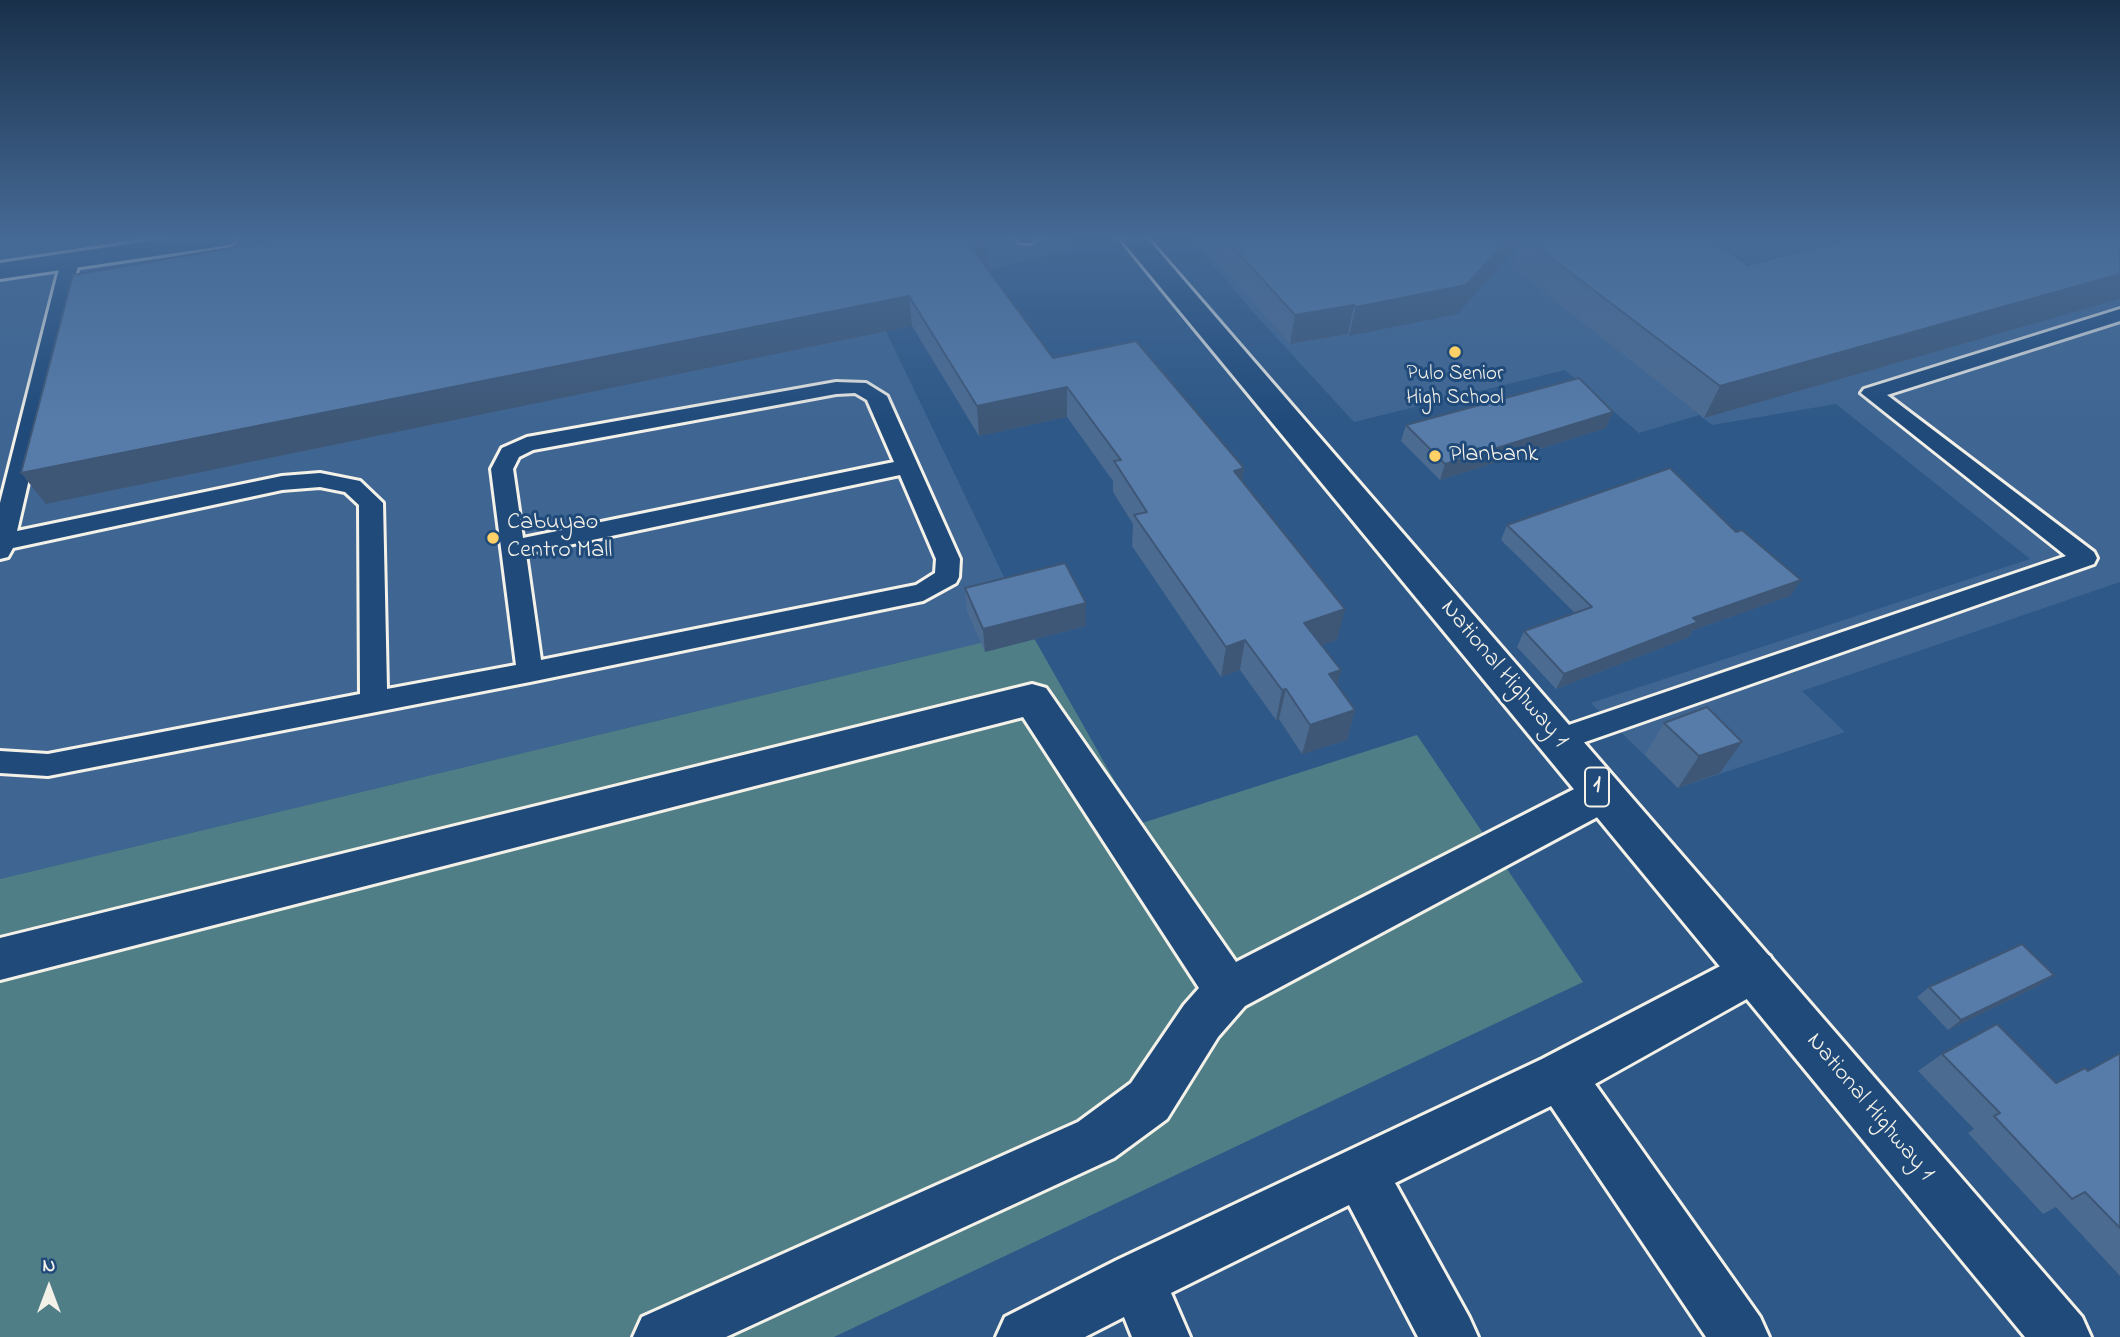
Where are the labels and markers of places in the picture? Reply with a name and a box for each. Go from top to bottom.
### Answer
marker: Pulo Senior High School [1447,344,1463,360]
place label: Pulo Senior High School [1406,363,1504,413]
place label: Planbank [1449,442,1538,470]
marker: Planbank [1427,448,1443,464]
place label: Cabuyao Centro Mall [507,510,612,566]
marker: Cabuyao Centro Mall [485,530,501,546]

